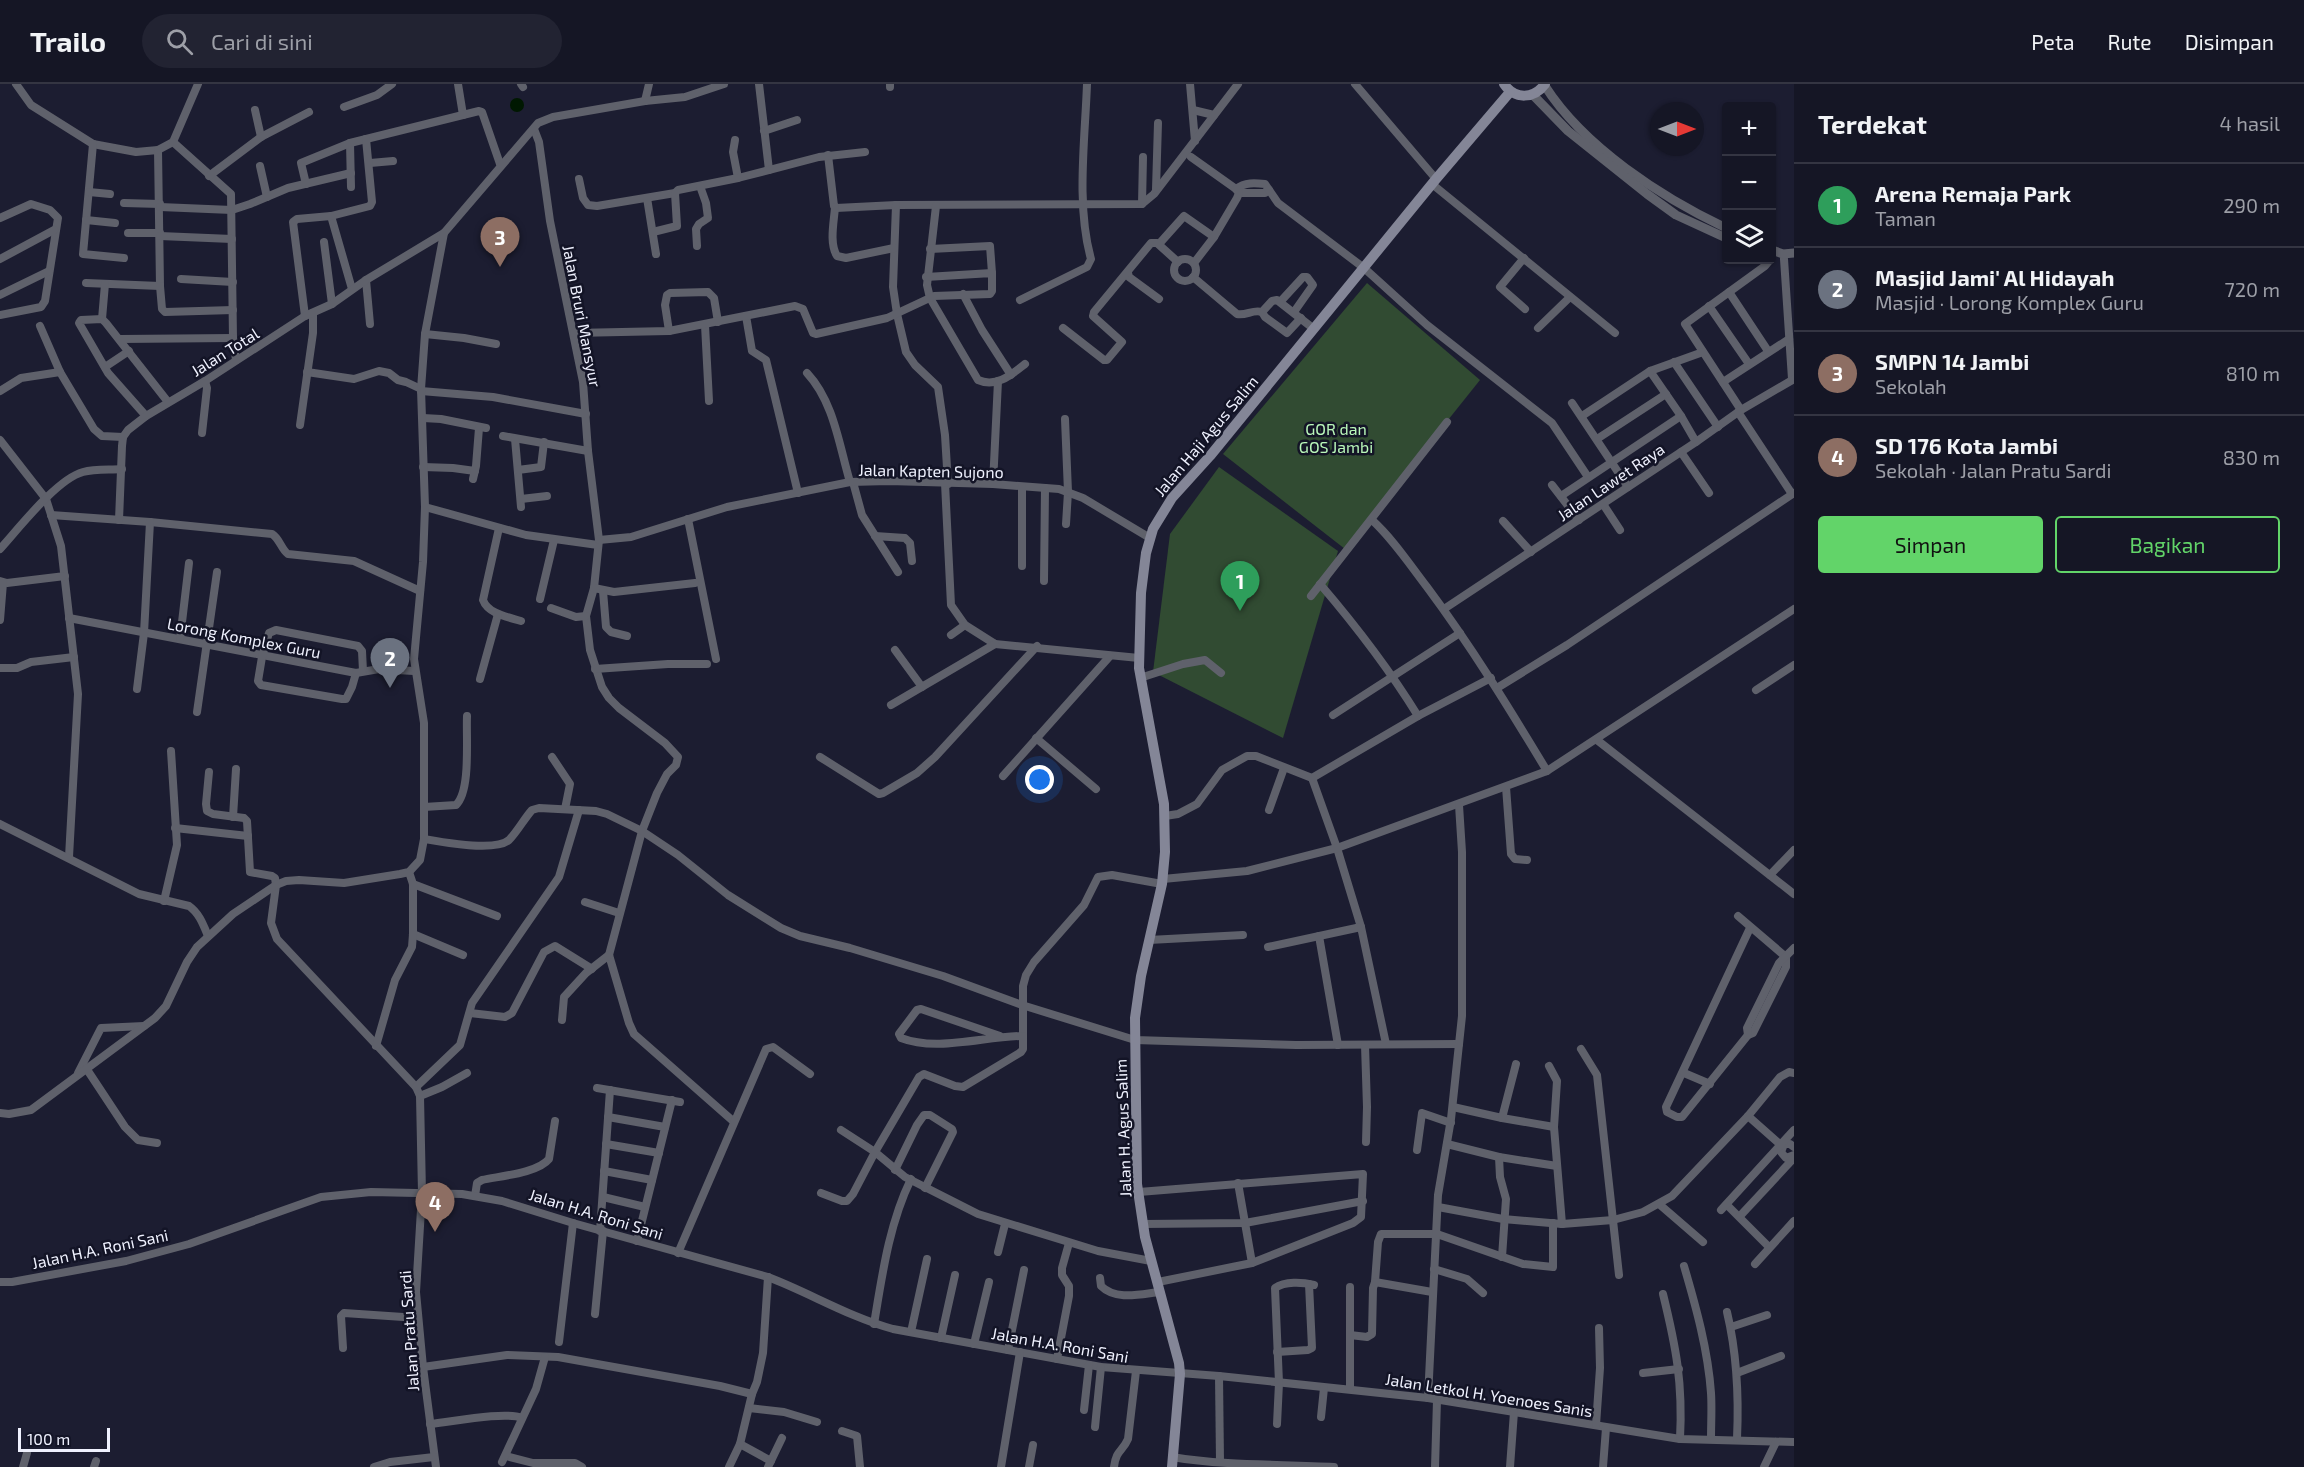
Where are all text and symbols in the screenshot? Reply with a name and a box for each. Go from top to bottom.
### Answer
search box [142,14,562,68]
text: Trailo [30,24,106,58]
icon: search [163,25,196,58]
text: Cari di sini [211,28,313,54]
text: Peta [2031,29,2074,54]
text: Rute [2107,29,2152,54]
text: Disimpan [2185,29,2274,54]
north arrow [1650,102,1704,156]
map controls [1722,102,1776,264]
button: + [1722,102,1776,156]
text: Terdekat [1818,108,1927,139]
text: 4 hasil [2220,111,2280,135]
button: − [1722,156,1776,210]
text: Arena Remaja Park [1875,180,2071,206]
text: 1 [1833,193,1842,217]
text: 290 m [2223,193,2280,217]
text: Taman [1875,206,1936,230]
button: layers [1722,210,1776,264]
pin: 3 [480,218,520,267]
street label: Jalan Bruri Mansyur [559,243,606,389]
text: Masjid Jami' Al Hidayah [1875,264,2115,290]
text: 2 [1832,277,1843,301]
text: 720 m [2224,277,2280,301]
text: Masjid · Lorong Komplex Guru [1875,290,2144,314]
street label: Jalan Total [187,323,262,380]
text: SMPN 14 Jambi [1875,348,2029,374]
text: 3 [1832,361,1843,385]
text: 810 m [2226,361,2280,385]
street label: Jalan Haji Agus Salim [1150,372,1262,500]
text: Sekolah [1875,374,1947,398]
park label: GOR dan GOS Jambi [1299,419,1373,456]
text: SD 176 Kota Jambi [1875,432,2058,458]
street label: Jalan Lawet Raya [1554,439,1668,524]
text: 4 [1831,445,1844,469]
text: 830 m [2223,445,2280,469]
text: Sekolah · Jalan Pratu Sardi [1875,458,2111,482]
street label: Jalan Kapten Sujono [858,460,1004,482]
button: Simpan [1818,516,2043,573]
button: Bagikan [2055,516,2280,573]
pin: 1 [1220,562,1260,611]
street label: Lorong Komplex Guru [166,613,323,662]
pin: 2 [370,638,410,688]
your location [1025,765,1054,794]
street label: Jalan H. Agus Salim [1111,1059,1134,1197]
pin: 4 [416,1182,454,1232]
street label: Jalan H.A. Roni Sani [527,1184,665,1243]
street label: Jalan H.A. Roni Sani [30,1225,170,1272]
street label: Jalan Pratu Sardi [395,1270,422,1392]
street label: Jalan H.A. Roni Sani [990,1323,1130,1366]
street label: Jalan Letkol H. Yoenoes Sanis [1384,1369,1594,1420]
scale bar [18,1425,110,1452]
text: 100 m [27,1429,70,1448]

